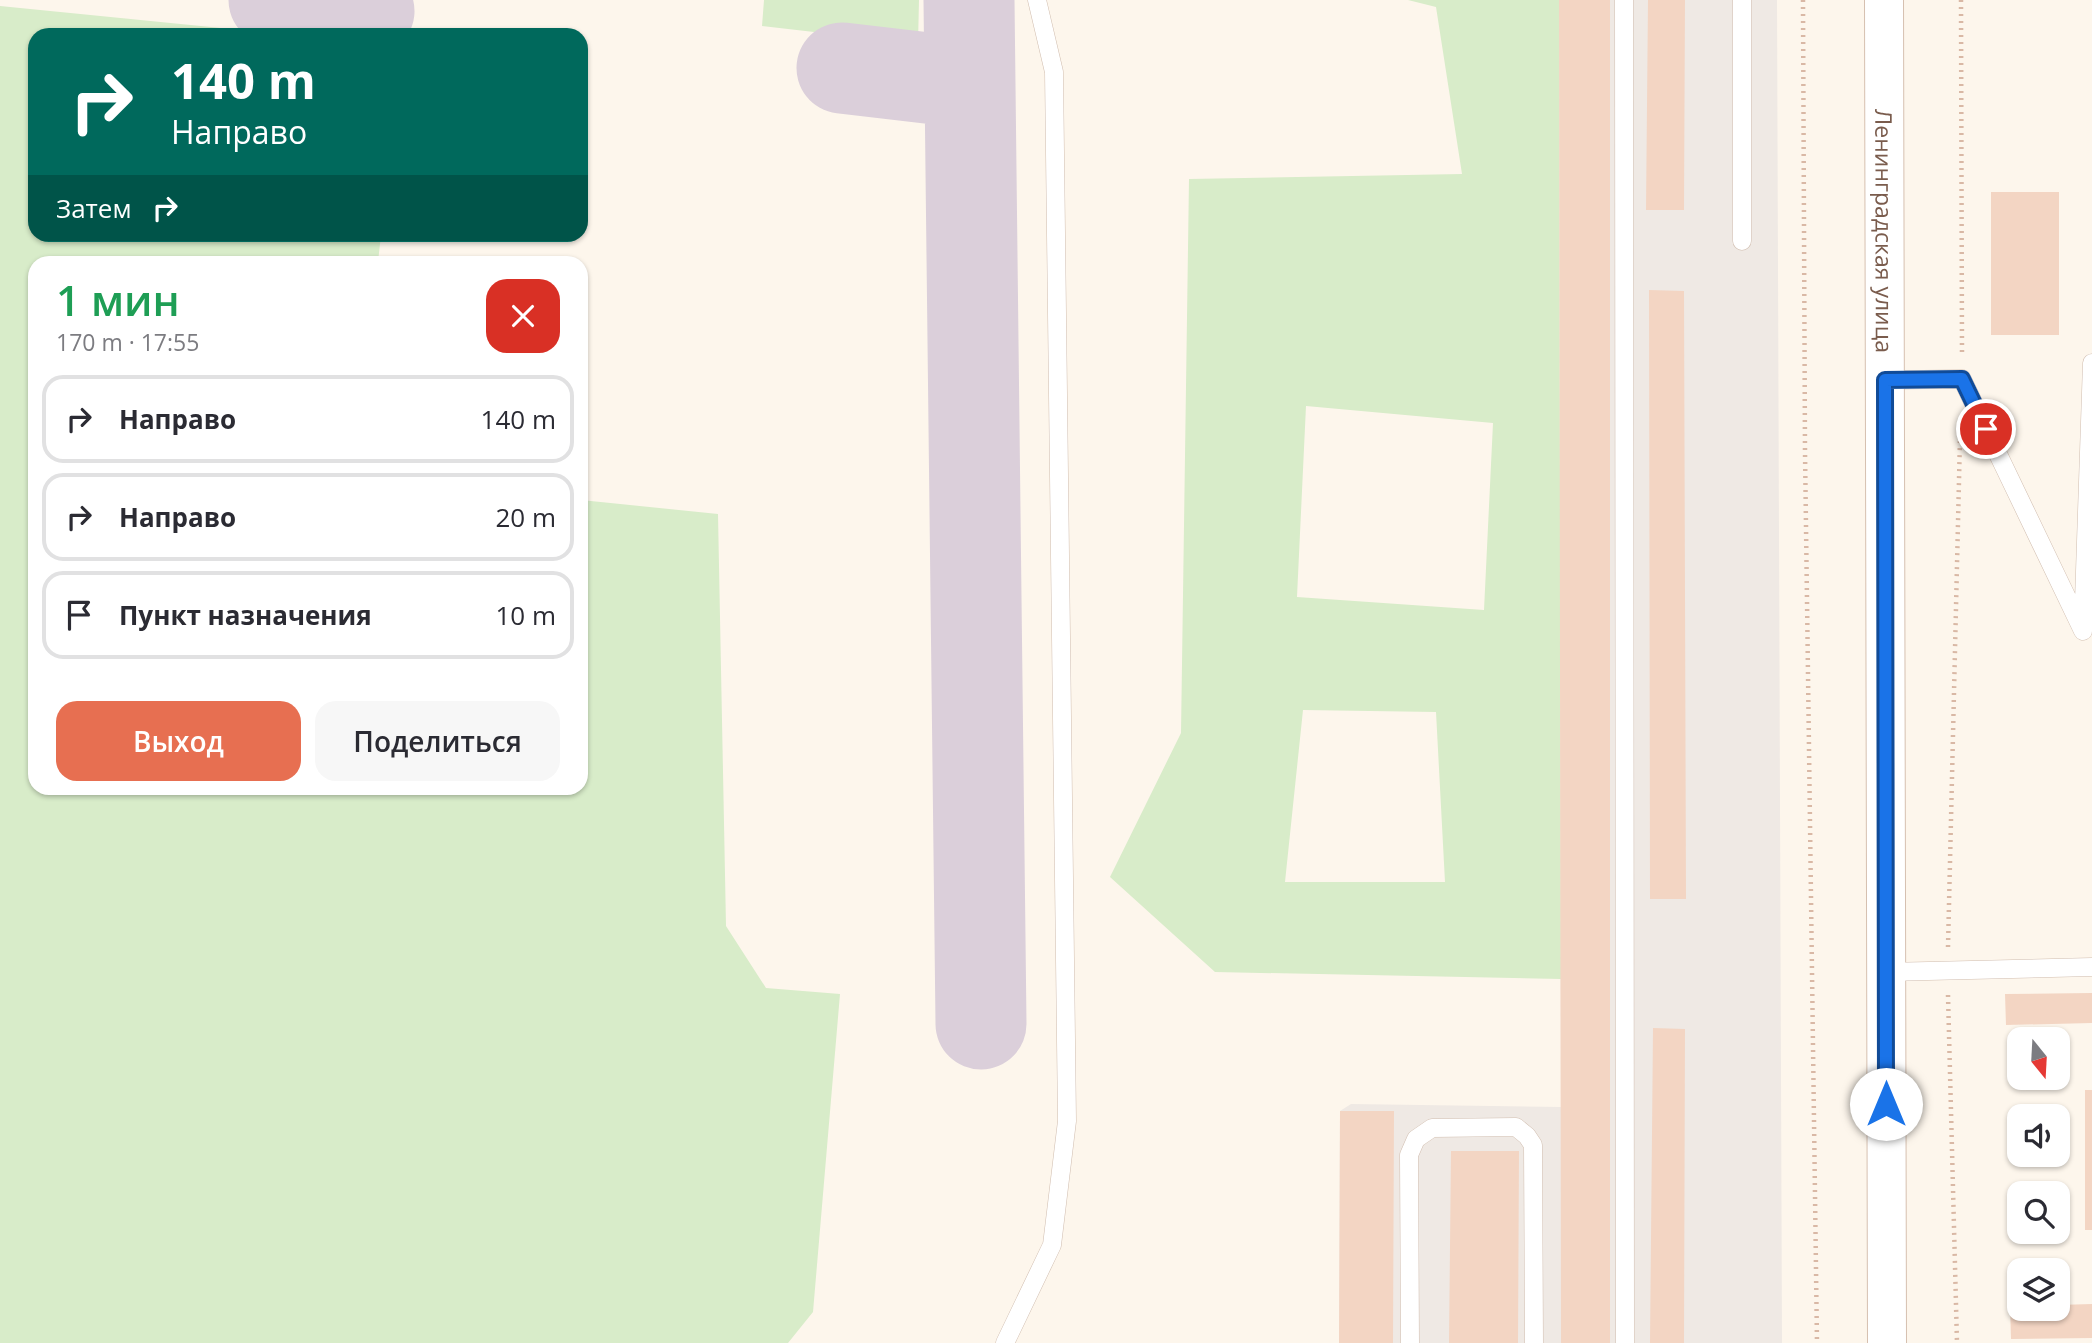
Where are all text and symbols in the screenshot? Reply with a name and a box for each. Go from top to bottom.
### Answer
text: 140 m [171,47,316,113]
icon: right [56,56,147,147]
street label: Ленинградская улица [1868,109,1901,353]
text: Направо [171,110,307,153]
icon: right [146,189,184,227]
text: Затем [56,190,132,226]
text: 1 мин [56,271,180,328]
button: close [486,279,560,353]
text: 170 m · 17:55 [56,326,199,358]
pin [1956,399,2016,459]
icon: right [60,400,98,438]
text: Направо [119,401,236,437]
text: 140 m [481,401,556,437]
icon: arrive [1967,410,2005,448]
icon: right [60,498,98,536]
text: Направо [119,499,236,535]
text: 20 m [495,499,556,535]
icon: arrive [60,596,98,634]
text: Пункт назначения [119,597,372,633]
text: 10 m [495,597,556,633]
button: Выход [56,701,301,781]
button: Поделиться [315,701,560,781]
north arrow [2007,1027,2070,1090]
map controls [2007,1027,2070,1321]
position arrow [1849,1067,1923,1141]
button: sound [2007,1104,2070,1167]
button: search [2007,1181,2070,1244]
button: layers [2007,1258,2070,1321]

